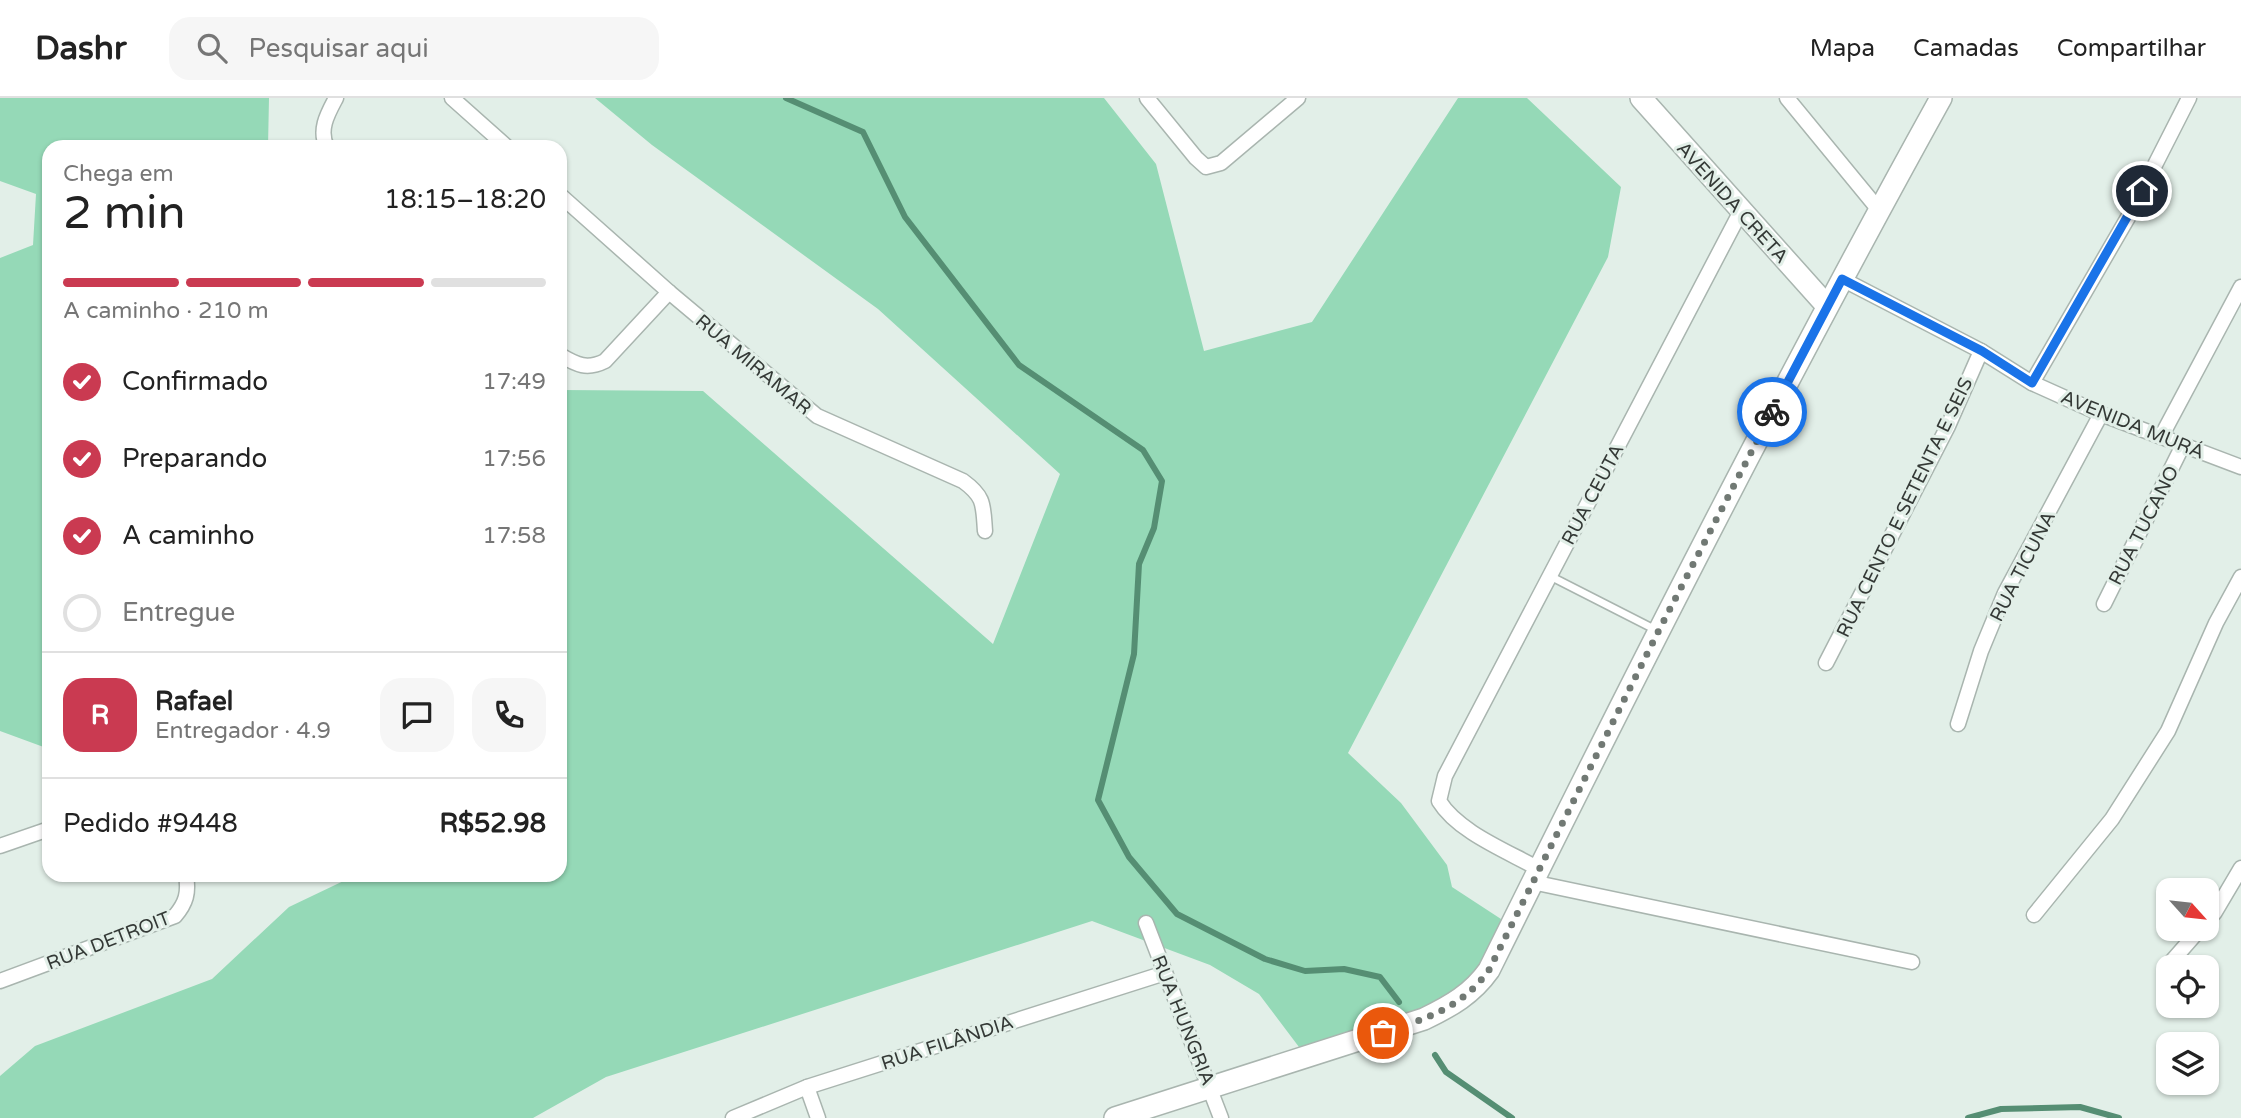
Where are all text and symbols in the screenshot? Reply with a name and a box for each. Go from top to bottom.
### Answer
search box [169,17,659,80]
text: Dashr [35,29,127,68]
icon: search [193,29,231,67]
text: Pesquisar aqui [249,33,429,64]
text: Mapa [1810,34,1875,63]
text: Camadas [1913,34,2019,63]
text: Compartilhar [2057,34,2206,63]
street label: AVENIDA CRETA [1672,137,1793,268]
text: Chega em [63,160,174,188]
pin [2112,161,2172,221]
icon: home [2123,172,2161,210]
text: 18:15–18:20 [384,184,546,215]
text: 2 min [63,186,186,241]
text: A caminho · 210 m [63,297,269,325]
street label: RUA MIRAMAR [691,310,816,420]
icon: check [63,363,101,401]
text: Confirmado [122,366,268,397]
text: 17:49 [482,368,546,396]
street label: RUA CENTO E SETENTA E SEIS [1832,374,1977,641]
courier [1737,377,1807,447]
street label: AVENIDA MURÁ [2058,385,2208,464]
icon: bike [1753,393,1791,431]
icon: check [63,440,101,478]
street label: RUA CEUTA [1557,440,1629,549]
text: Preparando [122,443,267,474]
text: 17:56 [482,445,546,473]
street label: RUA TUCANO [2104,462,2183,589]
street label: RUA TICUNA [1986,508,2060,625]
icon: check [63,517,101,555]
text: A caminho [122,520,254,551]
text: 17:58 [482,522,546,550]
text: Entregue [122,597,235,628]
button: chat [380,678,454,752]
button: phone [472,678,546,752]
text: Rafael [155,686,233,717]
text: R [91,700,109,731]
text: Entregador · 4.9 [155,717,331,745]
text: Pedido #9448 [63,808,238,839]
text: R$52.98 [439,808,546,839]
north arrow [2156,878,2219,942]
map controls [2156,878,2219,1095]
street label: RUA DETROIT [43,907,174,975]
street label: RUA HUNGRIA [1147,952,1219,1089]
button: locate [2156,955,2219,1018]
pin [1353,1003,1413,1063]
street label: RUA FILÂNDIA [879,1011,1016,1075]
icon: bag [1364,1014,1402,1052]
button: layers [2156,1032,2219,1095]

